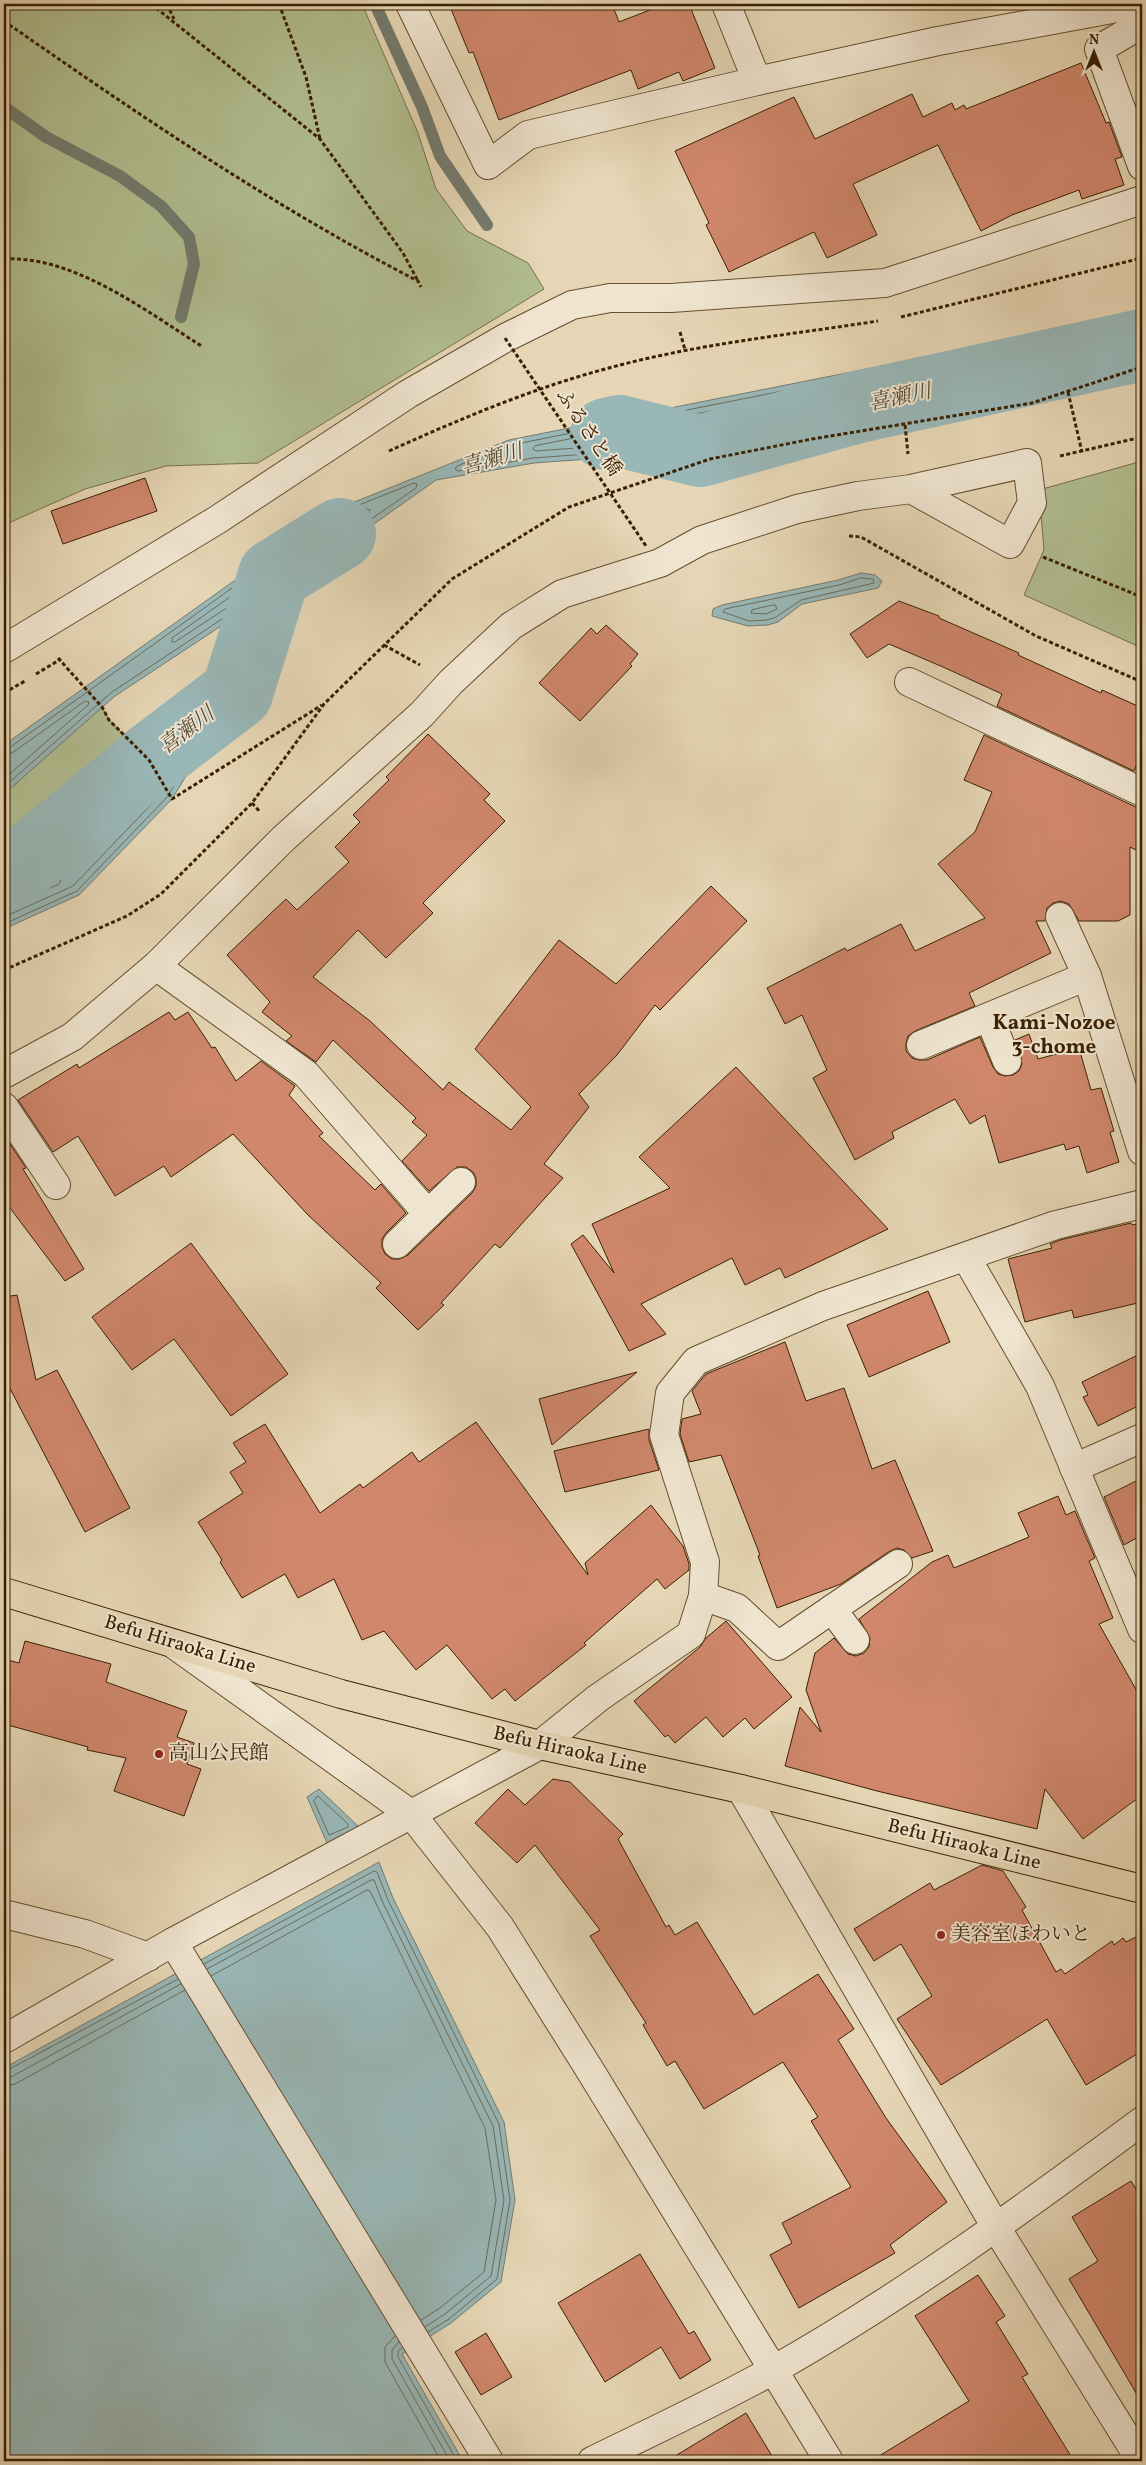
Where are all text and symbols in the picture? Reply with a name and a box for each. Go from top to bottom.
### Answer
north arrow [1068,28,1118,78]
text: N [1089,31,1099,50]
water label: 喜瀬川 [866,377,936,419]
street label: ふるさと橋 [548,384,628,482]
water label: 喜瀬川 [458,437,528,483]
water label: 喜瀬川 [153,699,222,762]
district label: Kami-Nozoe 3-chome [993,1009,1116,1062]
street label: Befu Hiraoka Line [101,1609,259,1681]
street label: Befu Hiraoka Line [490,1720,650,1782]
place label: 高山公民館 [169,1740,269,1768]
marker: 高山公民館 [153,1748,165,1760]
street label: Befu Hiraoka Line [884,1812,1044,1878]
place label: 美容室ほわいと [951,1921,1091,1949]
marker: 美容室ほわいと [935,1929,947,1941]

